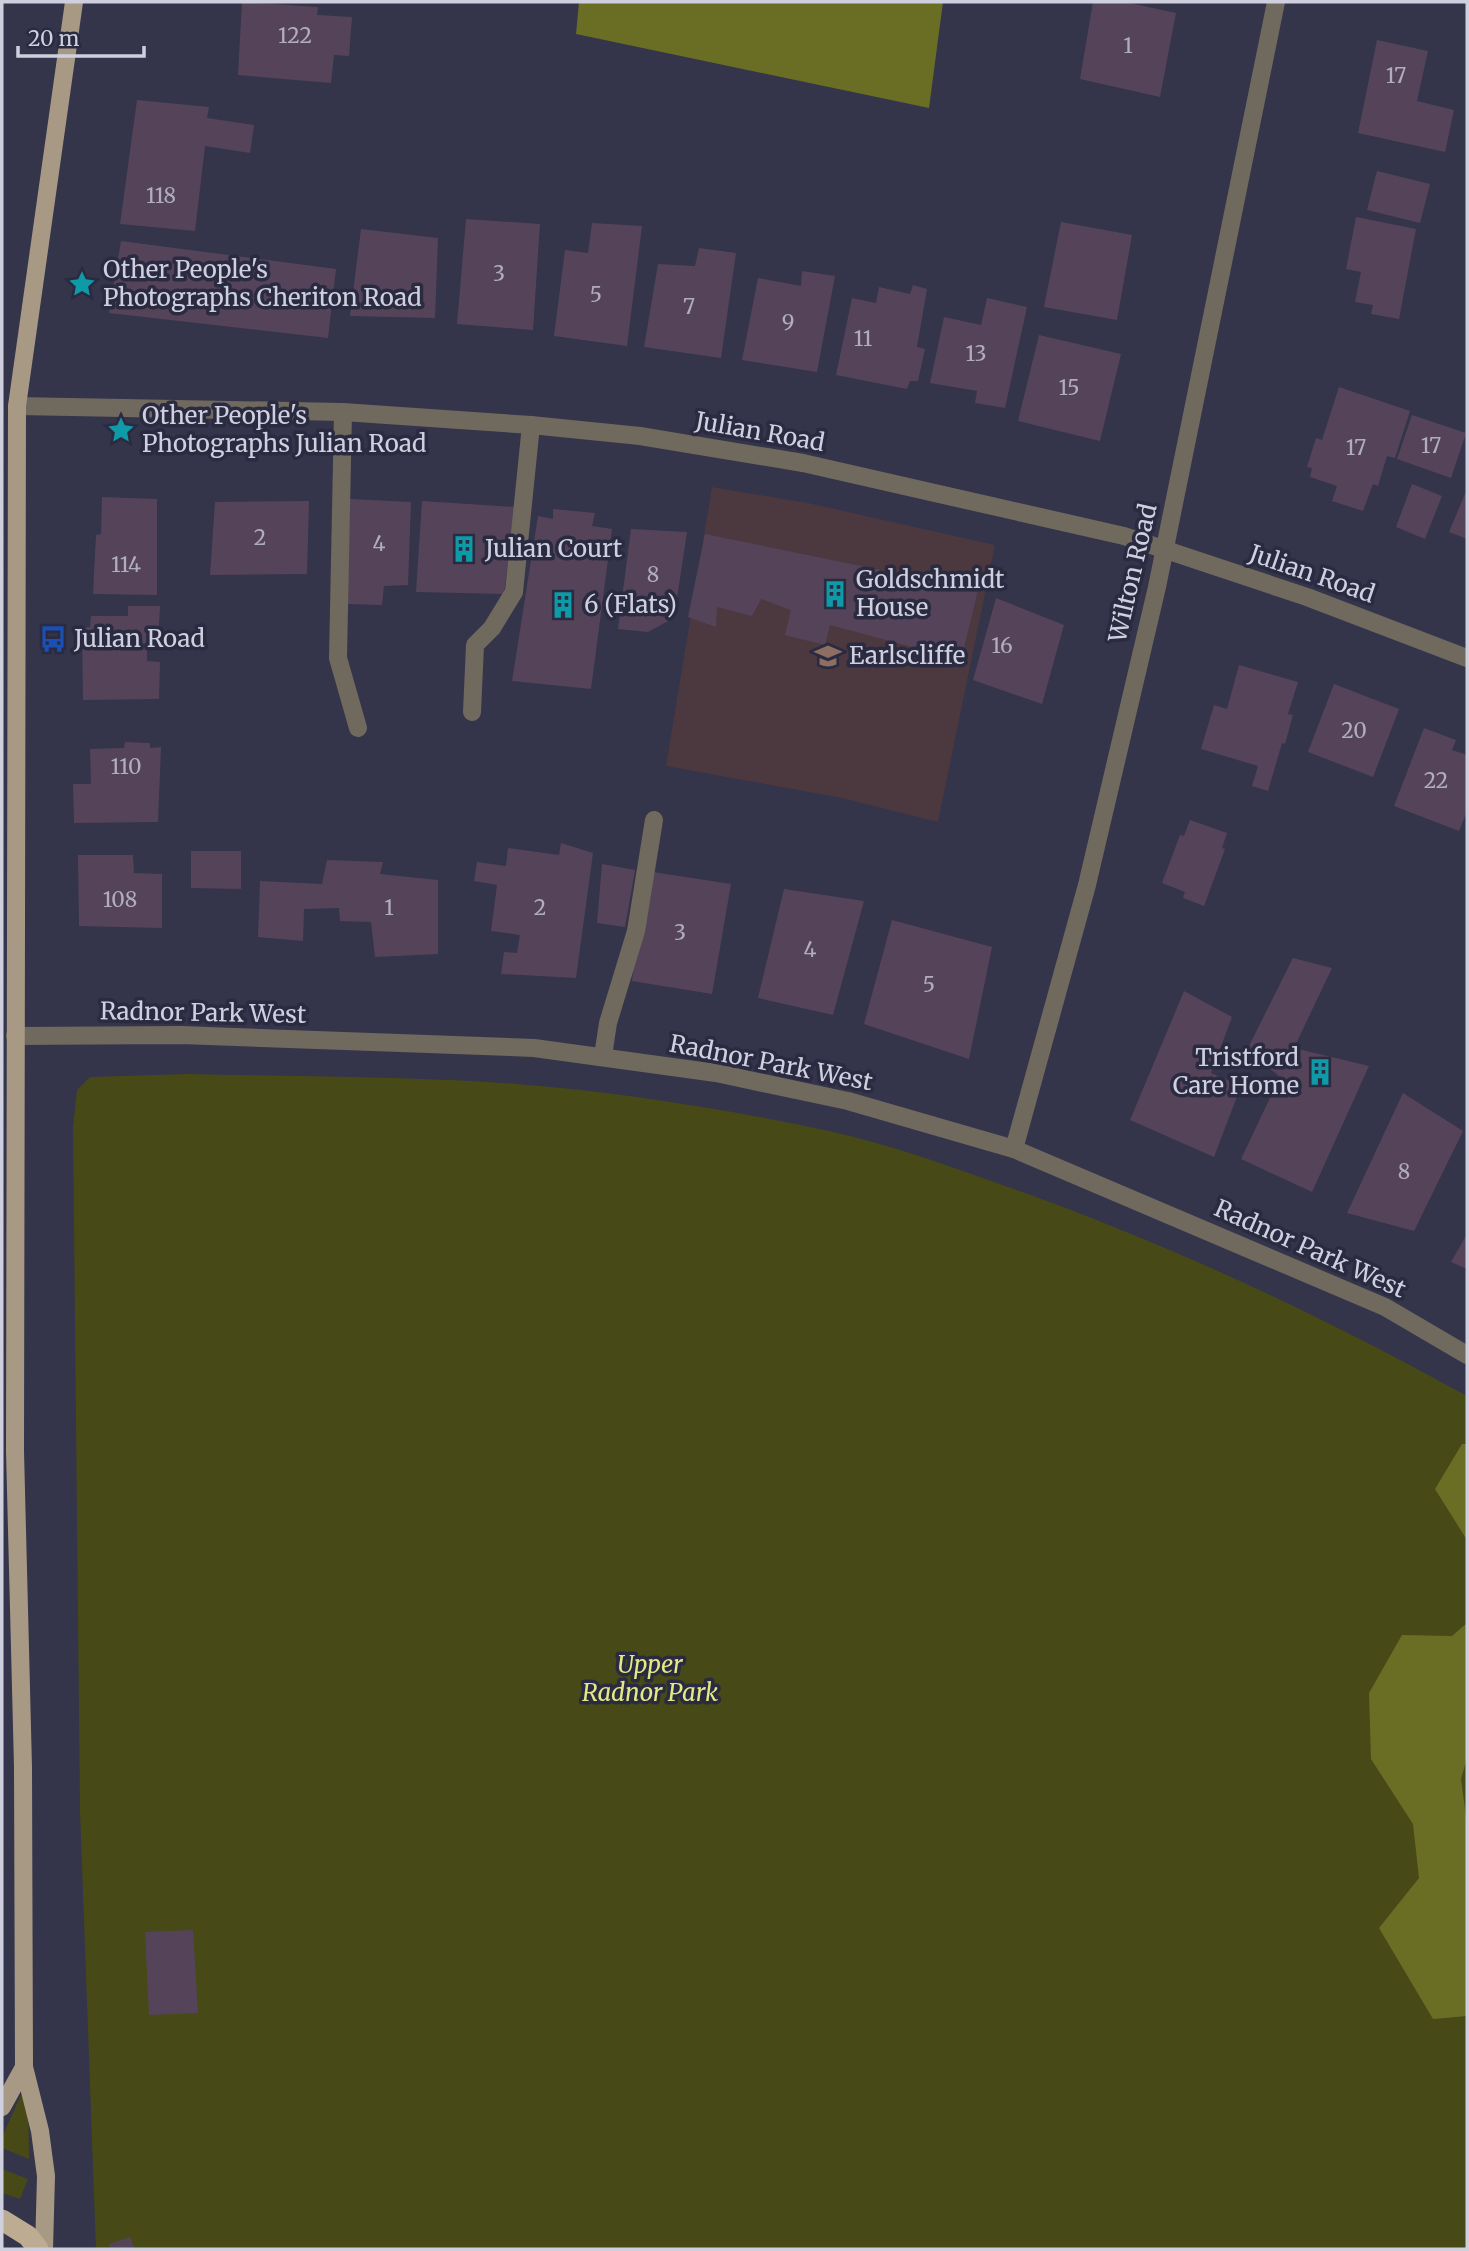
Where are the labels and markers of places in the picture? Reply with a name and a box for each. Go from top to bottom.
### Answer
place label: Other People's Photographs Cheriton Road [103,254,422,313]
place icon: Other People's Photographs Cheriton Road [67,269,97,299]
place label: Other People's Photographs Julian Road [142,400,427,459]
place icon: Other People's Photographs Julian Road [106,415,136,445]
place label: Julian Court [484,533,623,564]
building icon: Julian Court [449,534,479,564]
place label: Goldschmidt House [856,564,1005,623]
building icon: Goldschmidt House [820,579,850,609]
place label: 6 (Flats) [584,589,677,620]
building icon: 6 (Flats) [548,590,578,620]
place label: Julian Road [73,623,205,654]
bus stop icon: Julian Road [38,624,68,654]
place label: Earlscliffe [849,640,965,671]
school or university icon: Earlscliffe [813,641,843,671]
place label: Tristford Care Home [1173,1042,1299,1101]
building icon: Tristford Care Home [1305,1057,1335,1087]

